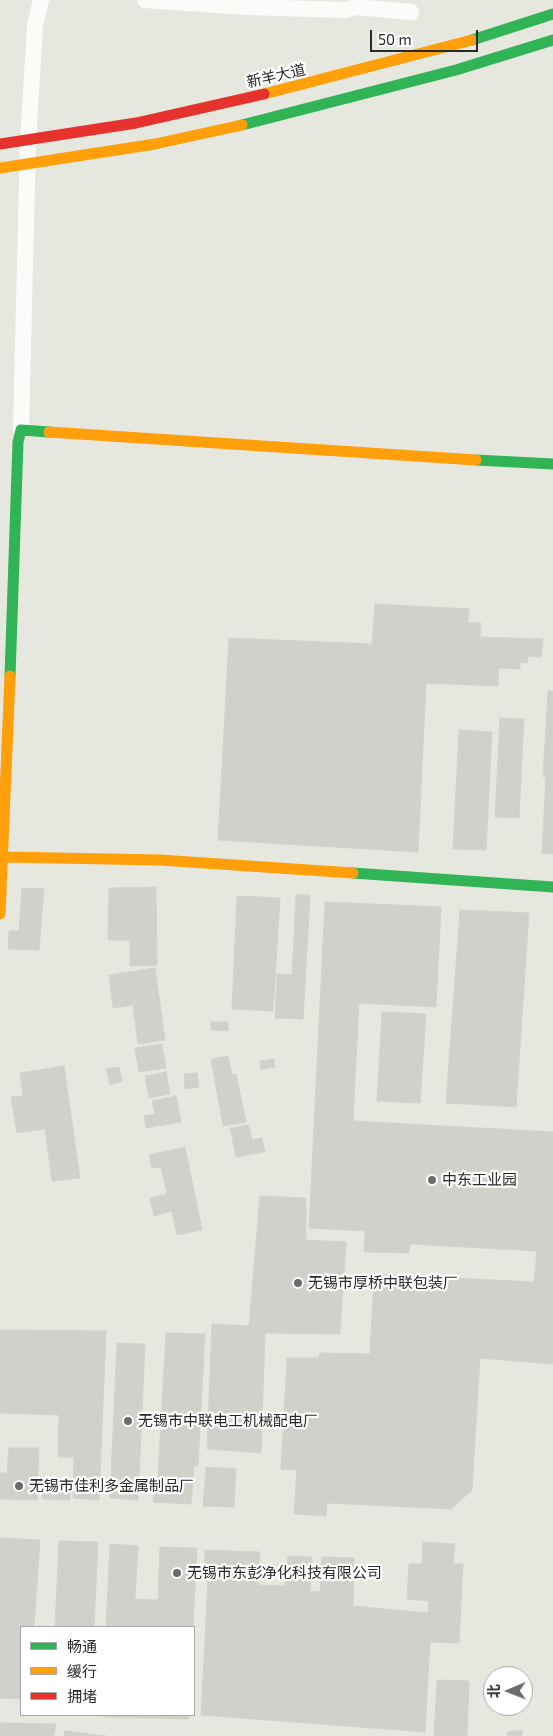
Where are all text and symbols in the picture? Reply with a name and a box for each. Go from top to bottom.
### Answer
scale bar [373,20,480,52]
text: 50 m [378,30,412,48]
street label: 新羊大道 [245,60,307,92]
place label: 中东工业园 [442,1171,517,1189]
marker: 中东工业园 [426,1174,438,1186]
place label: 无锡市厚桥中联包装厂 [308,1274,458,1292]
marker: 无锡市厚桥中联包装厂 [292,1277,304,1289]
place label: 无锡市中联电工机械配电厂 [138,1412,318,1430]
marker: 无锡市中联电工机械配电厂 [122,1415,134,1427]
place label: 无锡市佳利多金属制品厂 [29,1477,194,1495]
marker: 无锡市佳利多金属制品厂 [13,1480,25,1492]
place label: 无锡市东彭净化科技有限公司 [187,1564,382,1582]
marker: 无锡市东彭净化科技有限公司 [171,1567,183,1579]
legend [20,1626,195,1716]
text: 畅通 [67,1637,97,1655]
text: 缓行 [67,1662,97,1680]
north arrow [483,1666,533,1716]
text: 北 [485,1684,502,1698]
text: 拥堵 [67,1687,97,1705]

